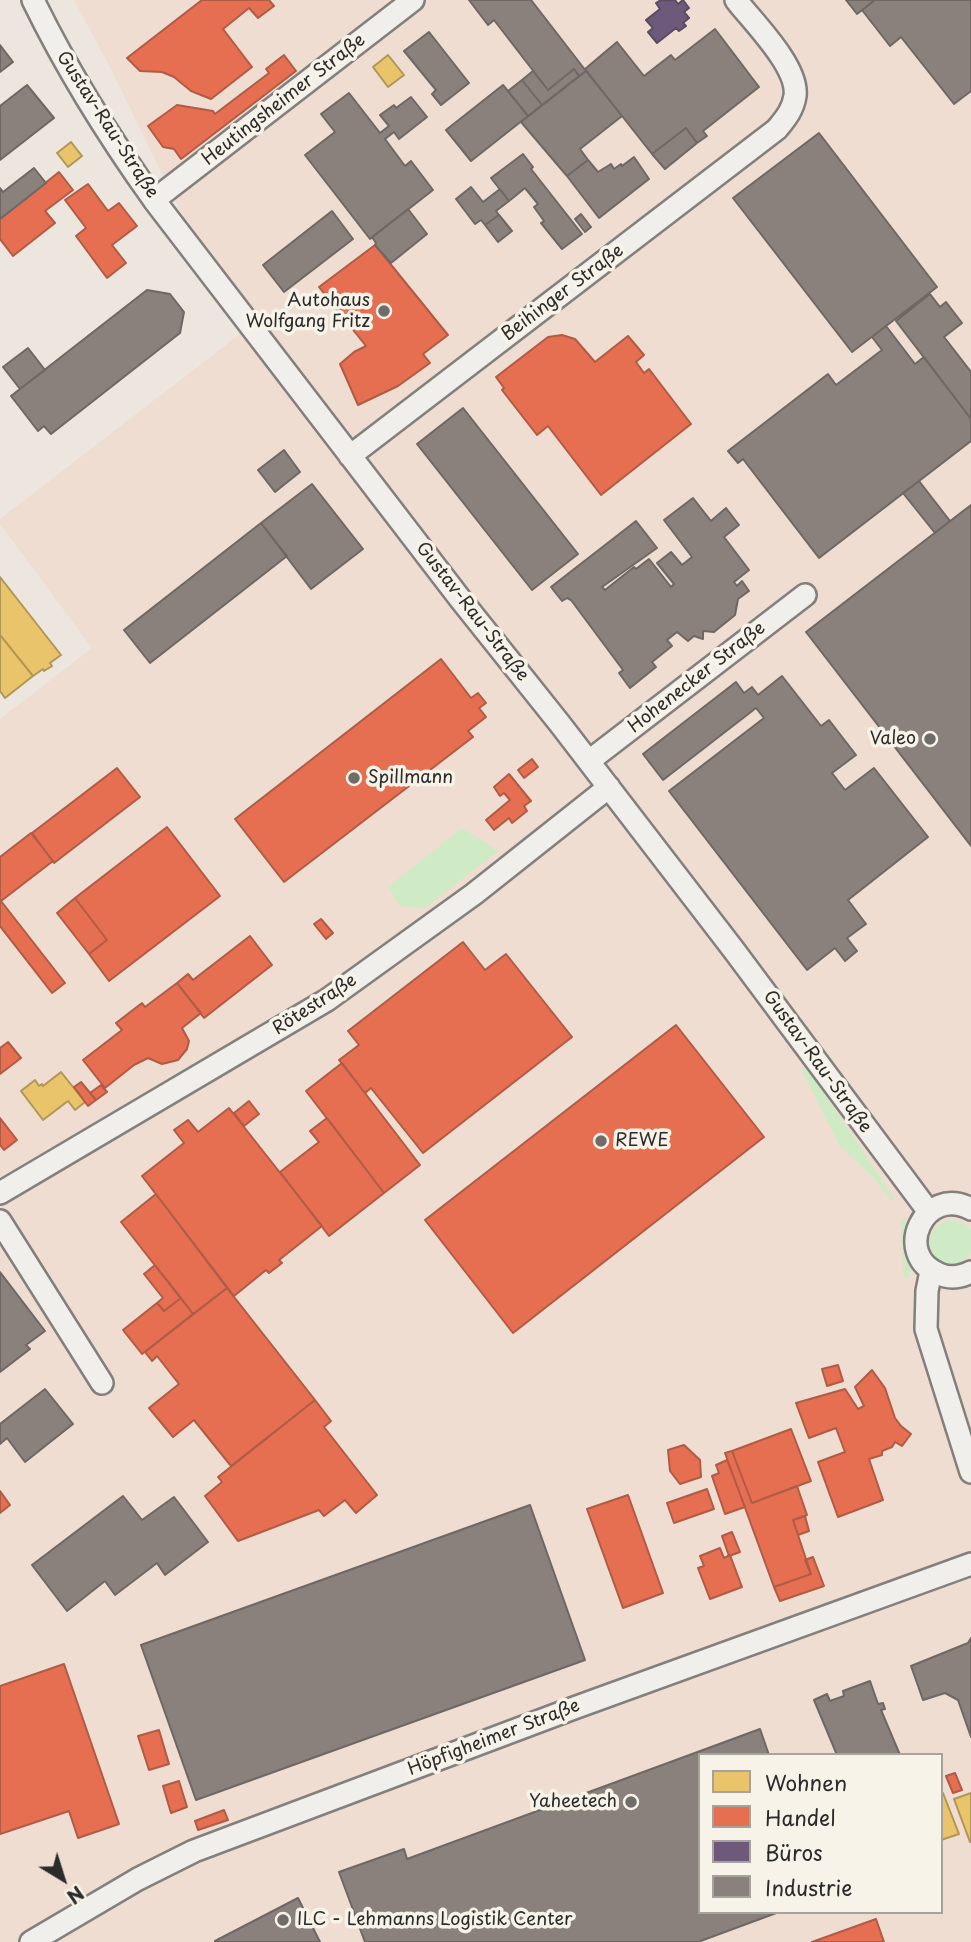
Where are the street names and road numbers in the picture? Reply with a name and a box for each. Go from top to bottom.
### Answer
street label: Heutingsheimer Straße [198,30,370,170]
street label: Gustav-Rau-Straße [51,48,163,202]
street label: Beihinger Straße [498,240,628,346]
street label: Gustav-Rau-Straße [411,538,533,686]
street label: Hohenecker Straße [624,618,770,738]
street label: Rötestraße [269,970,361,1040]
street label: Gustav-Rau-Straße [758,987,876,1137]
street label: Höpfigheimer Straße [405,1695,583,1781]

